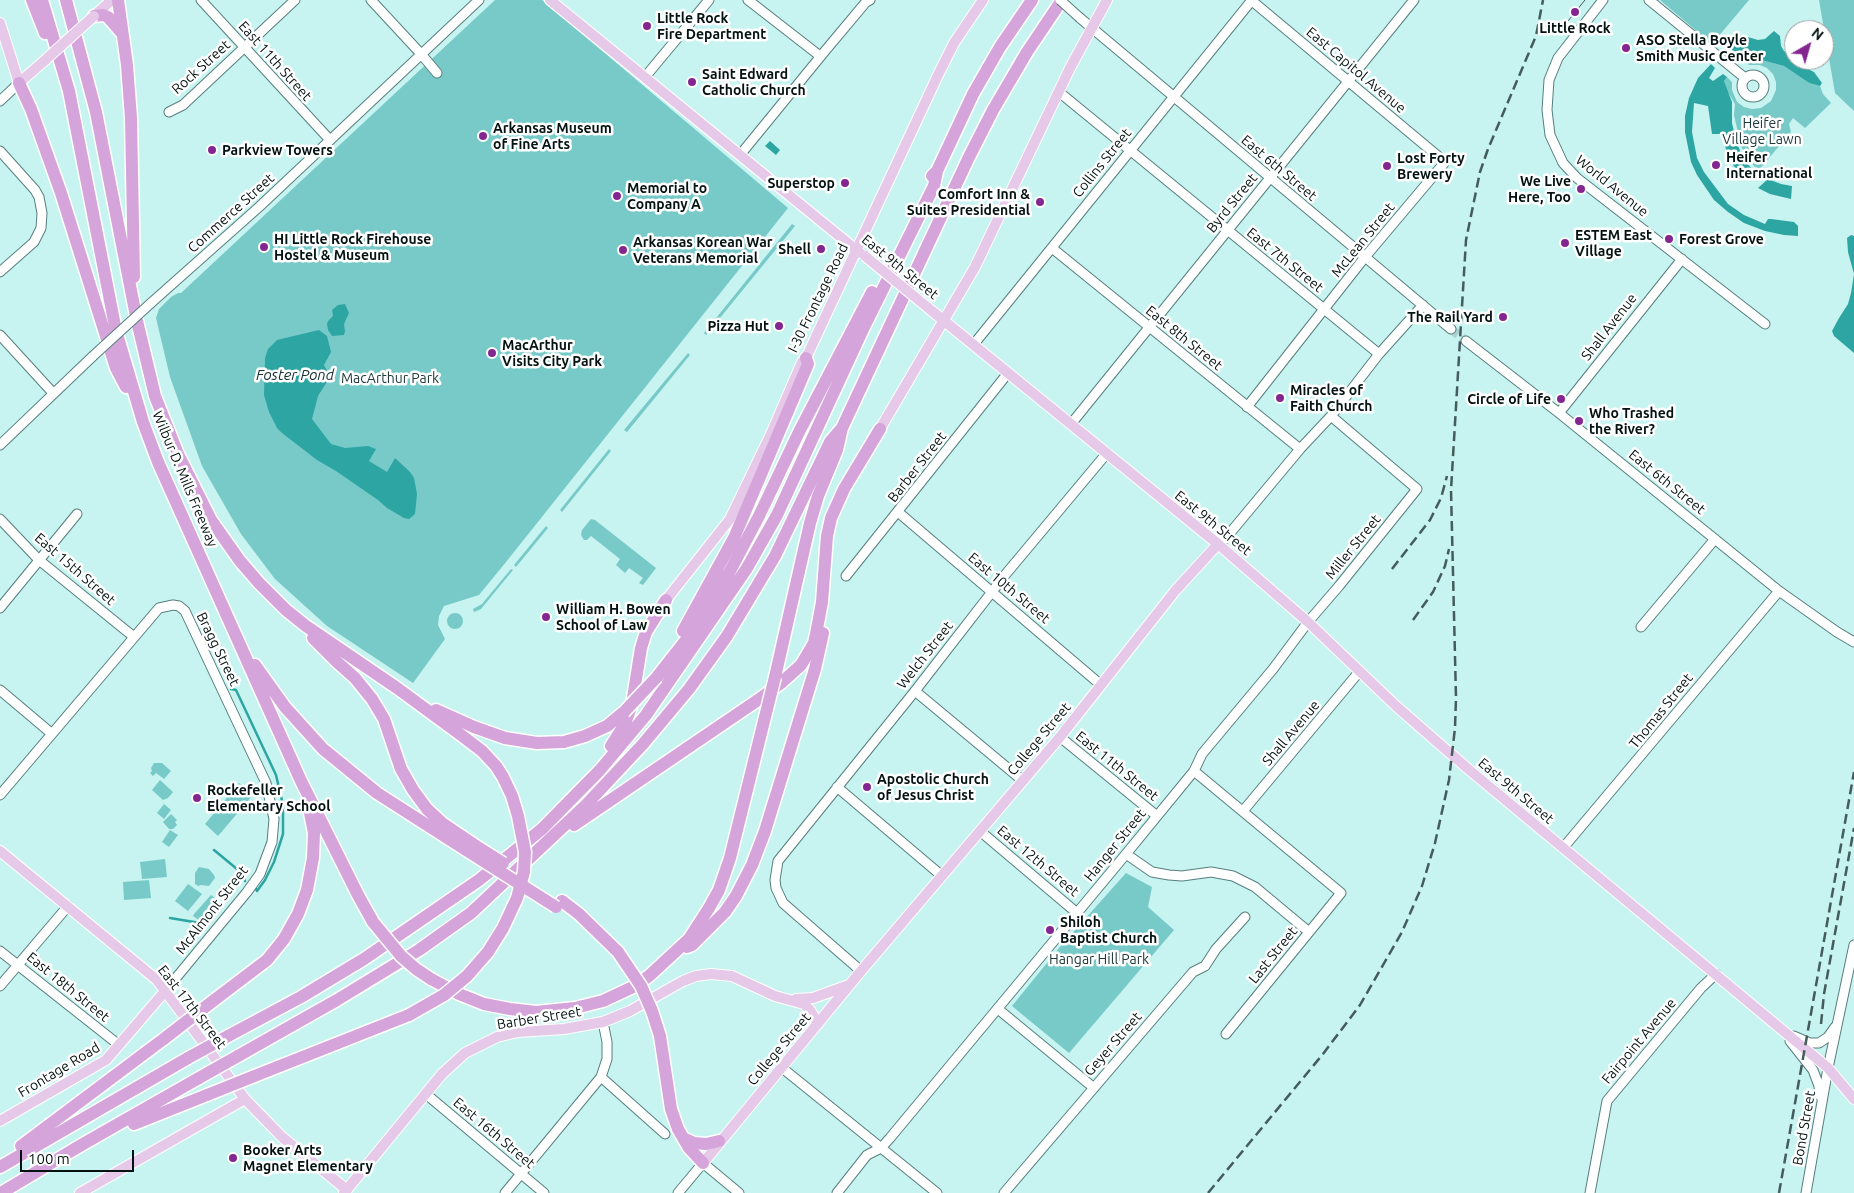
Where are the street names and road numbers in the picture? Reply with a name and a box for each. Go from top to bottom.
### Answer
street label: East 11th Street [235,18,315,104]
street label: East Capitol Avenue [1303,23,1409,117]
street label: Rock Street [168,36,234,98]
street label: Collins Street [1069,125,1135,201]
street label: East 6th Street [1238,132,1320,204]
street label: World Avenue [1572,152,1652,220]
street label: Commerce Street [184,170,278,256]
street label: Byrd Street [1203,170,1261,236]
street label: McLean Street [1328,199,1398,281]
street label: East 7th Street [1243,224,1327,296]
street label: East 9th Street [858,231,942,303]
street label: I-30 Frontage Road [784,241,852,355]
street label: Shall Avenue [1578,290,1640,364]
street label: East 8th Street [1142,302,1226,374]
street label: Wilbur D. Mills Freeway [149,409,221,549]
street label: Barber Street [884,428,950,506]
street label: East 6th Street [1625,446,1709,518]
street label: East 9th Street [1171,487,1255,559]
street label: Miller Street [1322,511,1384,583]
street label: East 15th Street [31,529,119,609]
street label: East 10th Street [965,549,1053,627]
street label: Bragg Street [193,609,243,689]
street label: Welch Street [893,618,957,692]
street label: Thomas Street [1626,670,1696,752]
street label: Shall Avenue [1259,697,1323,769]
street label: College Street [1004,699,1074,779]
street label: East 11th Street [1072,728,1162,804]
street label: East 9th Street [1475,755,1557,827]
street label: Hanger Street [1081,805,1149,885]
street label: East 12th Street [994,822,1082,900]
street label: McAlmont Street [172,862,252,958]
street label: Last Street [1245,923,1301,987]
street label: East 18th Street [23,949,113,1025]
street label: East 17th Street [154,962,230,1052]
street label: Fairpoint Avenue [1598,995,1680,1087]
street label: Barber Street [496,1003,582,1033]
street label: College Street [744,1009,814,1089]
street label: Geyer Street [1081,1009,1145,1079]
street label: Frontage Road [15,1039,103,1101]
street label: Bond Street [1789,1089,1819,1167]
street label: East 16th Street [450,1094,538,1172]

